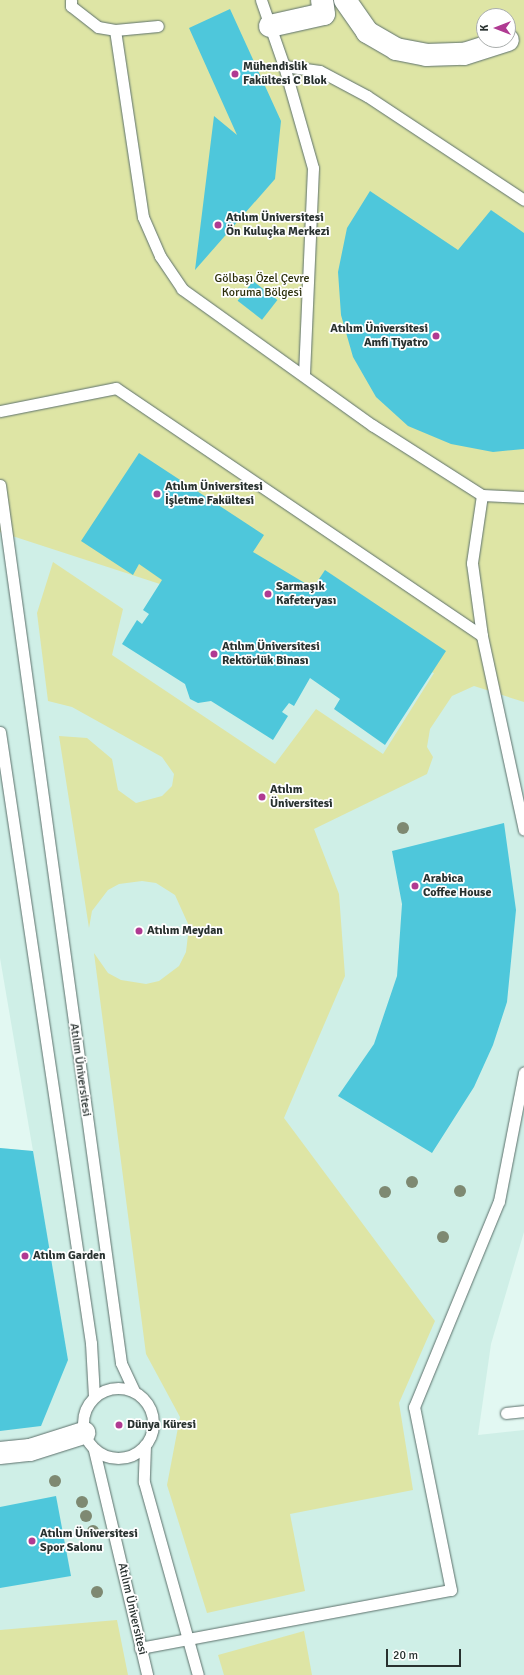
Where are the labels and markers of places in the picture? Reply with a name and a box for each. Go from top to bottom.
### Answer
place label: Mühendislik Fakültesi C Blok [243,60,327,88]
marker: Mühendislik Fakültesi C Blok [230,69,240,79]
place label: Atılım Üniversitesi Ön Kuluçka Merkezi [226,211,330,239]
marker: Atılım Üniversitesi Ön Kuluçka Merkezi [213,220,223,230]
place label: Atılım Üniversitesi Amfi Tiyatro [330,322,428,350]
marker: Atılım Üniversitesi Amfi Tiyatro [431,331,441,341]
place label: Atılım Üniversitesi İşletme Fakültesi [165,480,263,508]
marker: Atılım Üniversitesi İşletme Fakültesi [152,489,162,499]
place label: Sarmaşık Kafeteryası [276,580,336,608]
marker: Sarmaşık Kafeteryası [263,589,273,599]
place label: Atılım Üniversitesi Rektörlük Binası [222,640,320,668]
marker: Atılım Üniversitesi Rektörlük Binası [209,649,219,659]
place label: Atılım Üniversitesi [270,783,333,811]
marker: Atılım Üniversitesi [257,792,267,802]
place label: Arabica Coffee House [423,872,491,900]
marker: Arabica Coffee House [410,881,420,891]
place label: Atılım Meydan [147,924,223,938]
marker: Atılım Meydan [134,926,144,936]
place label: Atılım Garden [33,1249,106,1263]
marker: Atılım Garden [20,1251,30,1261]
place label: Dünya Küresi [127,1418,196,1432]
marker: Dünya Küresi [114,1420,124,1430]
place label: Atılım Üniversitesi Spor Salonu [40,1527,138,1555]
marker: Atılım Üniversitesi Spor Salonu [27,1536,37,1546]

